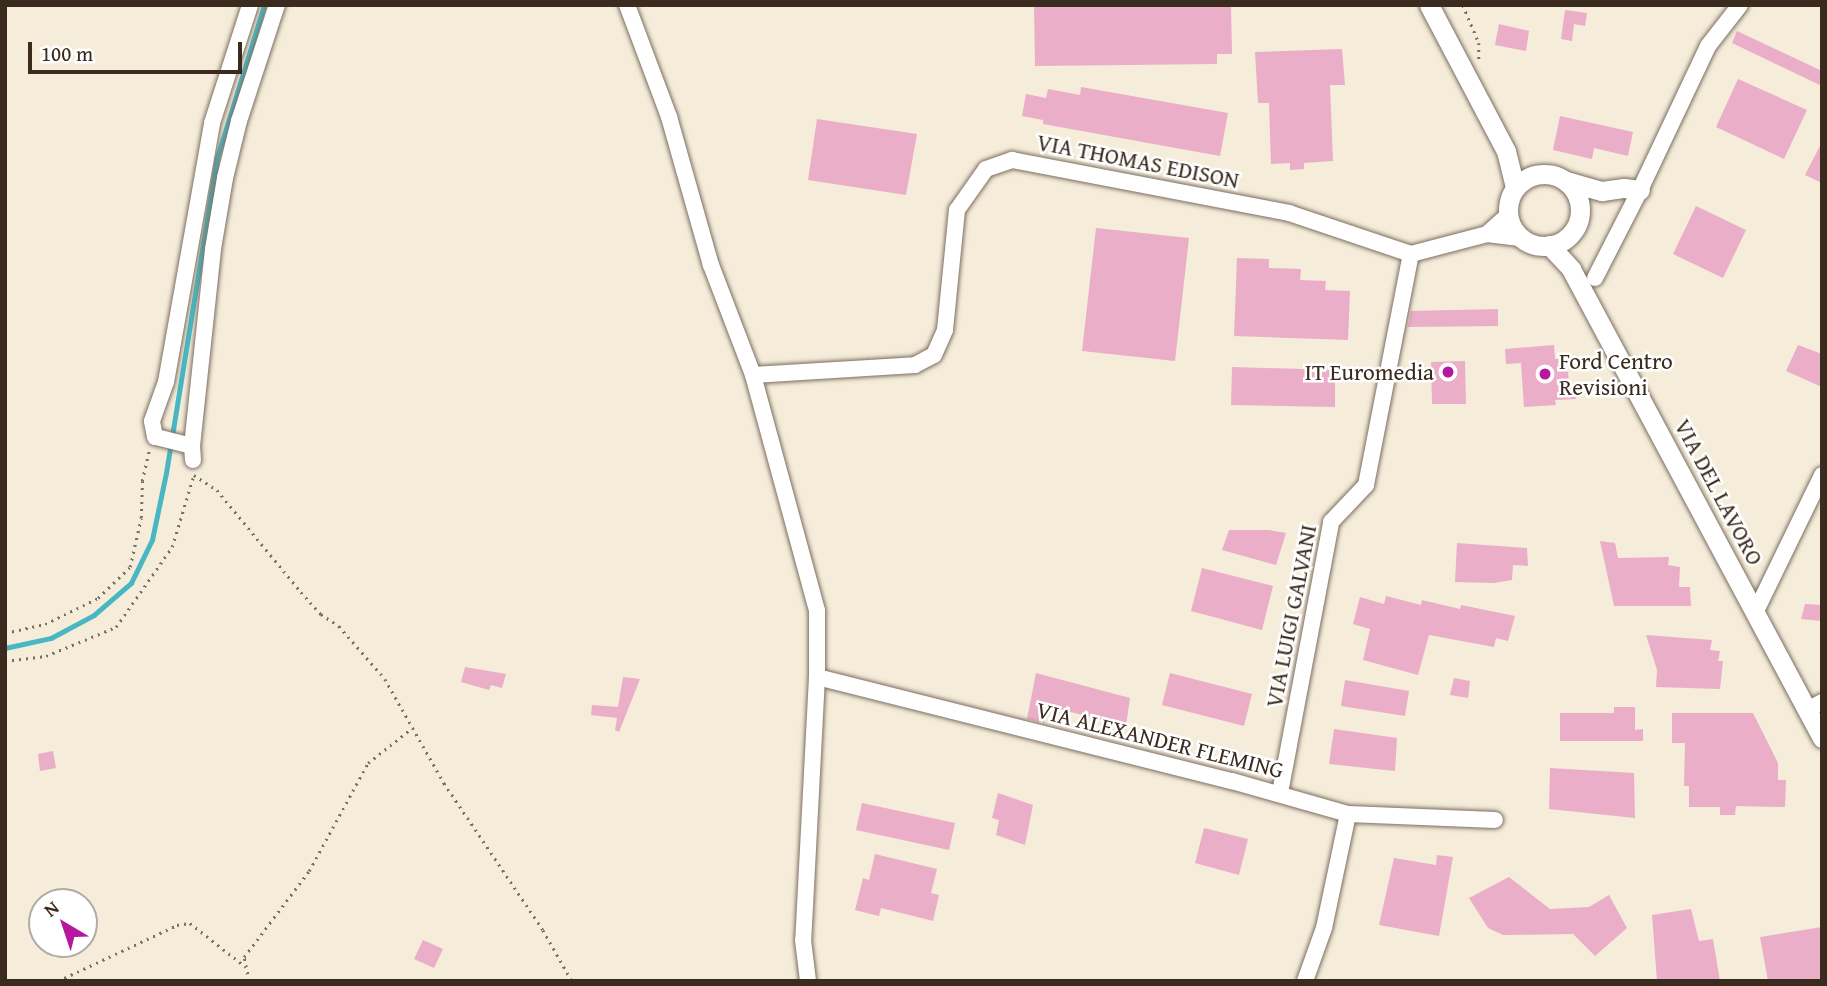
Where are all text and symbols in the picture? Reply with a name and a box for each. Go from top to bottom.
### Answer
scale bar [32,28,245,72]
text: 100 m [41,38,93,69]
street label: VIA THOMAS EDISON [1035,128,1241,194]
place label: Ford Centro Revisioni [1559,347,1673,401]
place label: IT Euromedia [1305,358,1434,386]
marker: IT Euromedia [1440,364,1456,380]
marker: Ford Centro Revisioni [1537,366,1553,382]
street label: VIA DEL LAVORO [1669,414,1769,570]
street label: VIA LUIGI GALVANI [1260,522,1322,710]
street label: VIA ALEXANDER FLEMING [1034,696,1286,784]
north arrow [28,888,98,958]
text: N [37,893,65,923]

